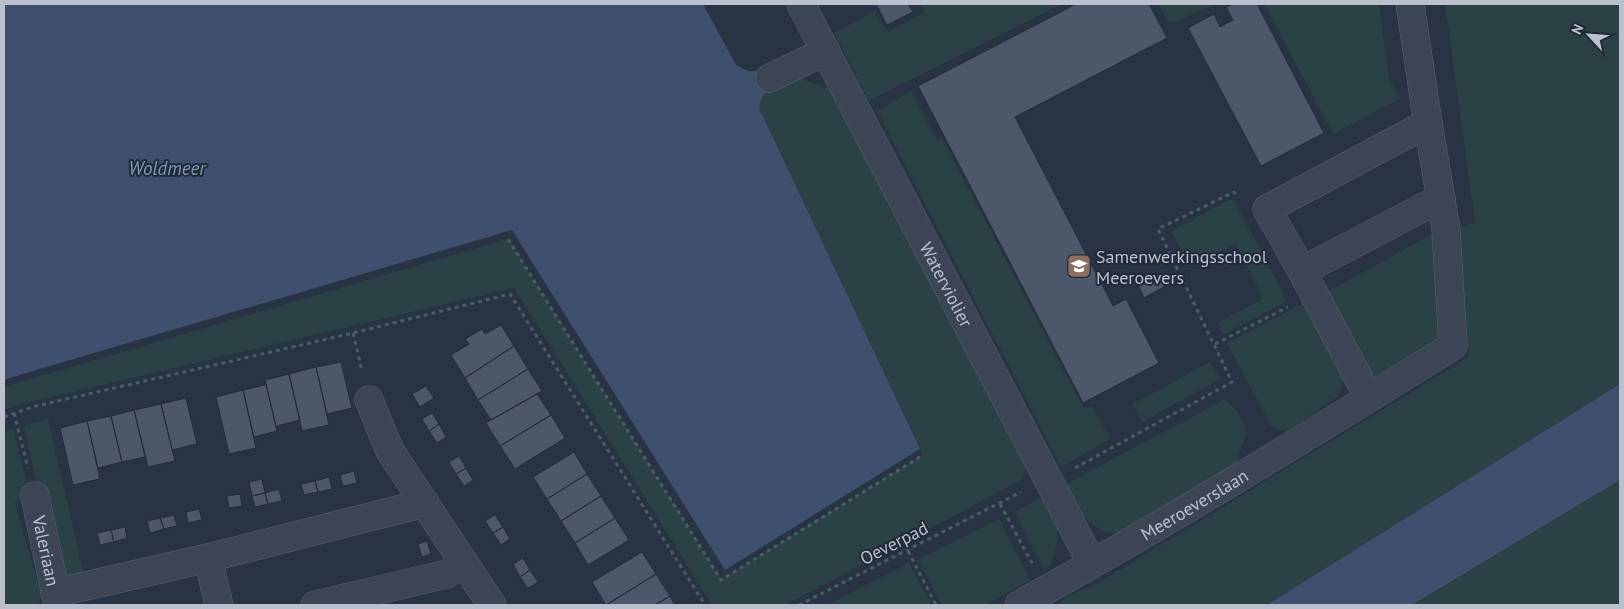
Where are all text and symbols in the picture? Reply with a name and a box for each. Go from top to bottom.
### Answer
north arrow [1564,10,1614,60]
text: N [1567,21,1587,37]
water label: Woldmeer [128,156,207,180]
street label: Waterviolier [915,238,978,331]
place label: Samenwerkingsschool Meeroevers [1096,245,1268,289]
school or university icon: Samenwerkingsschool Meeroevers [1066,253,1092,279]
street label: Meeroeverslaan [1136,463,1252,545]
street label: Valeriaan [28,513,65,588]
street label: Oeverpad [856,516,932,570]

